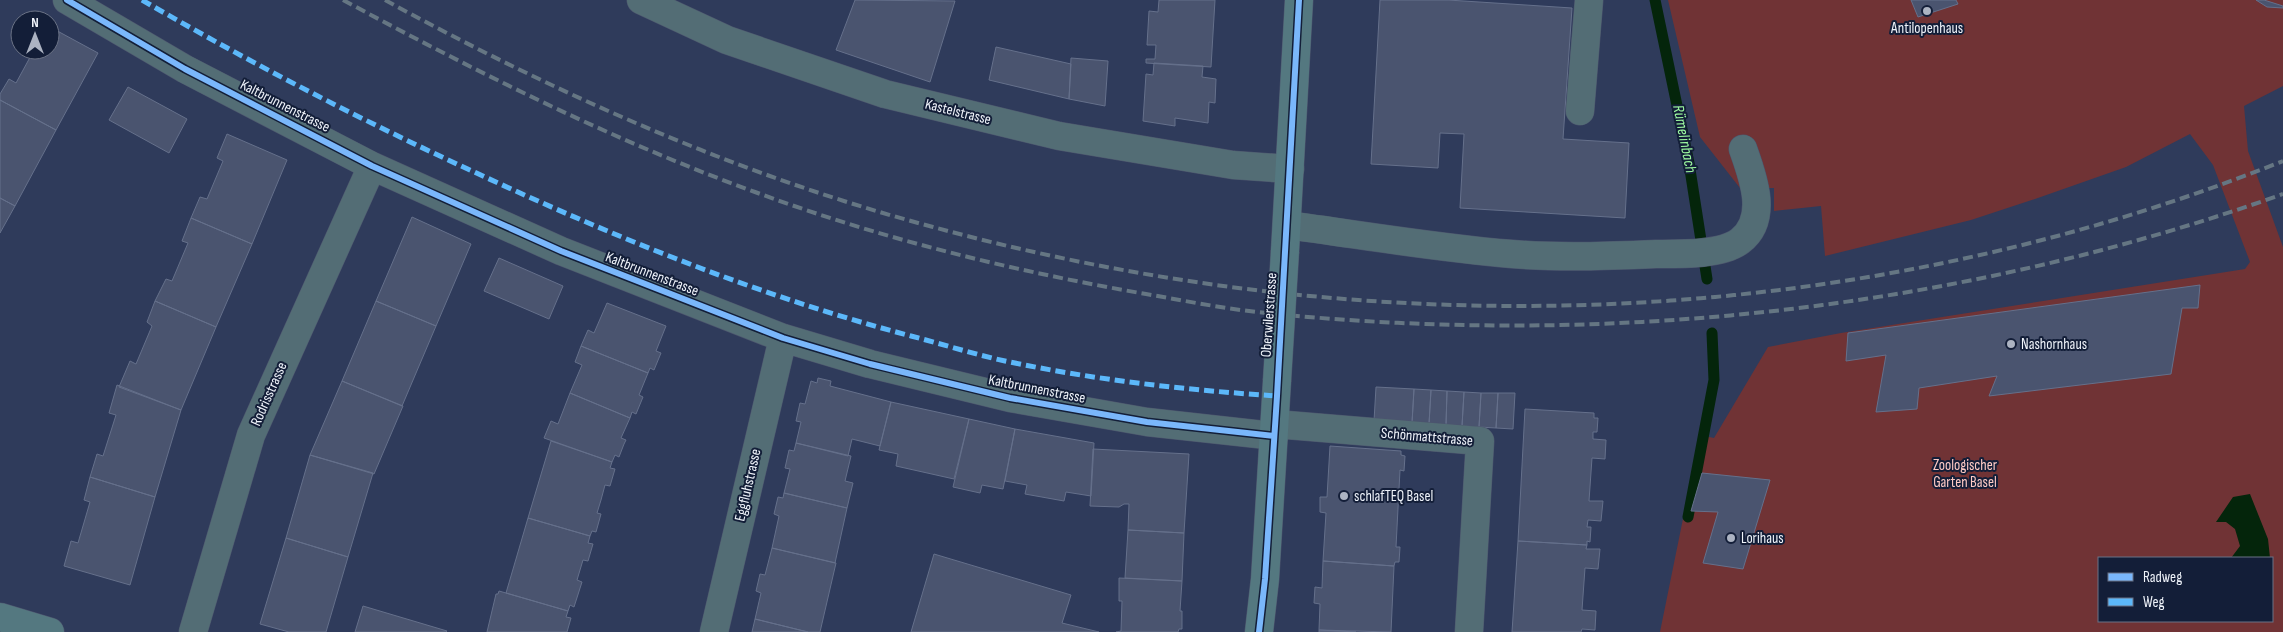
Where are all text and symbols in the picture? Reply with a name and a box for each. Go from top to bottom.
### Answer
marker: Antilopenhaus [1921,5,1933,17]
north arrow [10,10,60,60]
text: N [31,14,39,31]
place label: Antilopenhaus [1890,19,1963,38]
street label: Kaltbrunnenstrasse [237,75,333,137]
street label: Kastelstrasse [923,95,993,129]
water label: Rümelinbach [1668,103,1700,175]
street label: Kaltbrunnenstrasse [603,248,701,300]
street label: Oberwilerstrasse [1257,272,1281,358]
place label: Nashornhaus [2021,335,2087,354]
marker: Nashornhaus [2005,338,2017,350]
street label: Rodrisstrasse [246,359,292,429]
street label: Kaltbrunnenstrasse [987,370,1087,408]
street label: Schönmattstrasse [1380,424,1474,450]
street label: Eggfluhstrasse [730,447,766,523]
park label: Zoologischer Garten Basel [1933,456,1998,492]
place label: schlafTEQ Basel [1354,487,1433,506]
marker: schlafTEQ Basel [1338,490,1350,502]
place label: Lorihaus [1741,529,1784,548]
marker: Lorihaus [1725,532,1737,544]
legend [2098,557,2273,622]
text: Radweg [2143,568,2182,587]
text: Weg [2143,593,2165,612]

